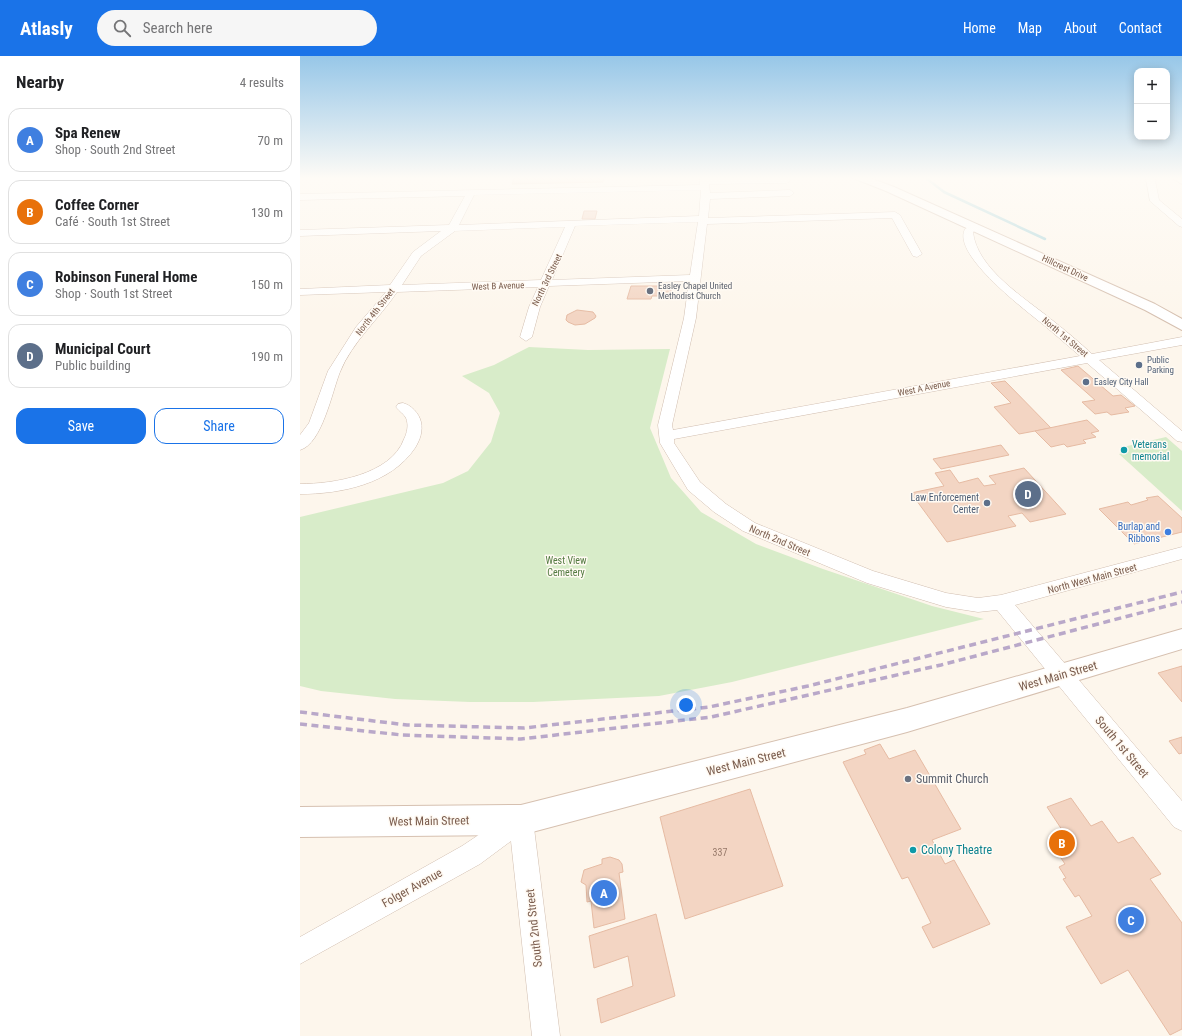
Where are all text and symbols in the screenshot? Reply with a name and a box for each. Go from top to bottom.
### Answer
search box [97,10,377,46]
text: Atlasly [20,17,73,40]
icon: search [111,17,133,39]
text: Search here [143,19,212,37]
text: Home [963,20,996,36]
text: Map [1018,20,1042,36]
text: About [1064,20,1097,36]
text: Contact [1119,20,1162,36]
map controls [1134,68,1170,140]
button: + [1134,68,1170,104]
text: Nearby [16,72,64,92]
text: 4 results [240,75,284,90]
button: − [1134,104,1170,140]
text: Spa Renew [55,124,121,142]
text: A [26,133,34,148]
text: 70 m [257,133,283,148]
text: Shop · South 2nd Street [55,142,175,157]
text: Coffee Corner [55,196,139,214]
text: B [26,205,34,220]
text: 130 m [251,205,283,220]
text: Café · South 1st Street [55,214,170,229]
street label: North 3rd Street [530,252,564,308]
street label: Hillcrest Drive [1040,253,1090,283]
text: Robinson Funeral Home [55,268,197,286]
text: C [26,277,34,292]
text: 150 m [251,277,283,292]
street label: West B Avenue [472,280,524,292]
place label: Easley Chapel United Methodist Church [658,281,732,301]
text: Shop · South 1st Street [55,286,172,301]
street label: North 4th Street [354,286,397,337]
marker: Easley Chapel United Methodist Church [645,286,655,296]
street label: North 1st Street [1040,315,1090,359]
text: Municipal Court [55,340,151,358]
text: D [26,349,34,364]
text: 190 m [251,349,283,364]
place label: Public Parking [1147,355,1174,375]
text: Public building [55,358,131,373]
marker: Public Parking [1134,360,1144,370]
marker: Easley City Hall [1081,377,1091,387]
place label: Easley City Hall [1094,377,1149,387]
street label: West A Avenue [897,378,951,398]
button: Save [16,408,146,444]
button: Share [154,408,284,444]
place label: Veterans memorial [1132,439,1169,462]
marker: Veterans memorial [1119,445,1129,455]
pin: D [1015,479,1041,509]
place label: Law Enforcement Center [910,492,979,515]
marker: Law Enforcement Center [982,498,992,508]
place label: Burlap and Ribbons [1118,521,1160,544]
street label: North 2nd Street [748,523,812,558]
marker: Burlap and Ribbons [1163,527,1173,537]
park label: West View Cemetery [545,555,587,578]
street label: North West Main Street [1046,561,1138,596]
street label: West Main Street [1017,658,1099,694]
your location [676,695,696,715]
street label: South 1st Street [1092,713,1152,781]
street label: West Main Street [705,745,787,779]
place label: Summit Church [916,772,989,786]
marker: Summit Church [903,774,913,784]
street label: West Main Street [389,813,470,829]
pin: B [1049,828,1075,858]
place label: Colony Theatre [921,843,992,857]
marker: Colony Theatre [908,845,918,855]
house number: 337 [713,847,727,858]
street label: Folger Avenue [379,865,445,910]
pin: A [591,878,617,908]
street label: South 2nd Street [523,888,545,968]
pin: C [1118,905,1144,935]

